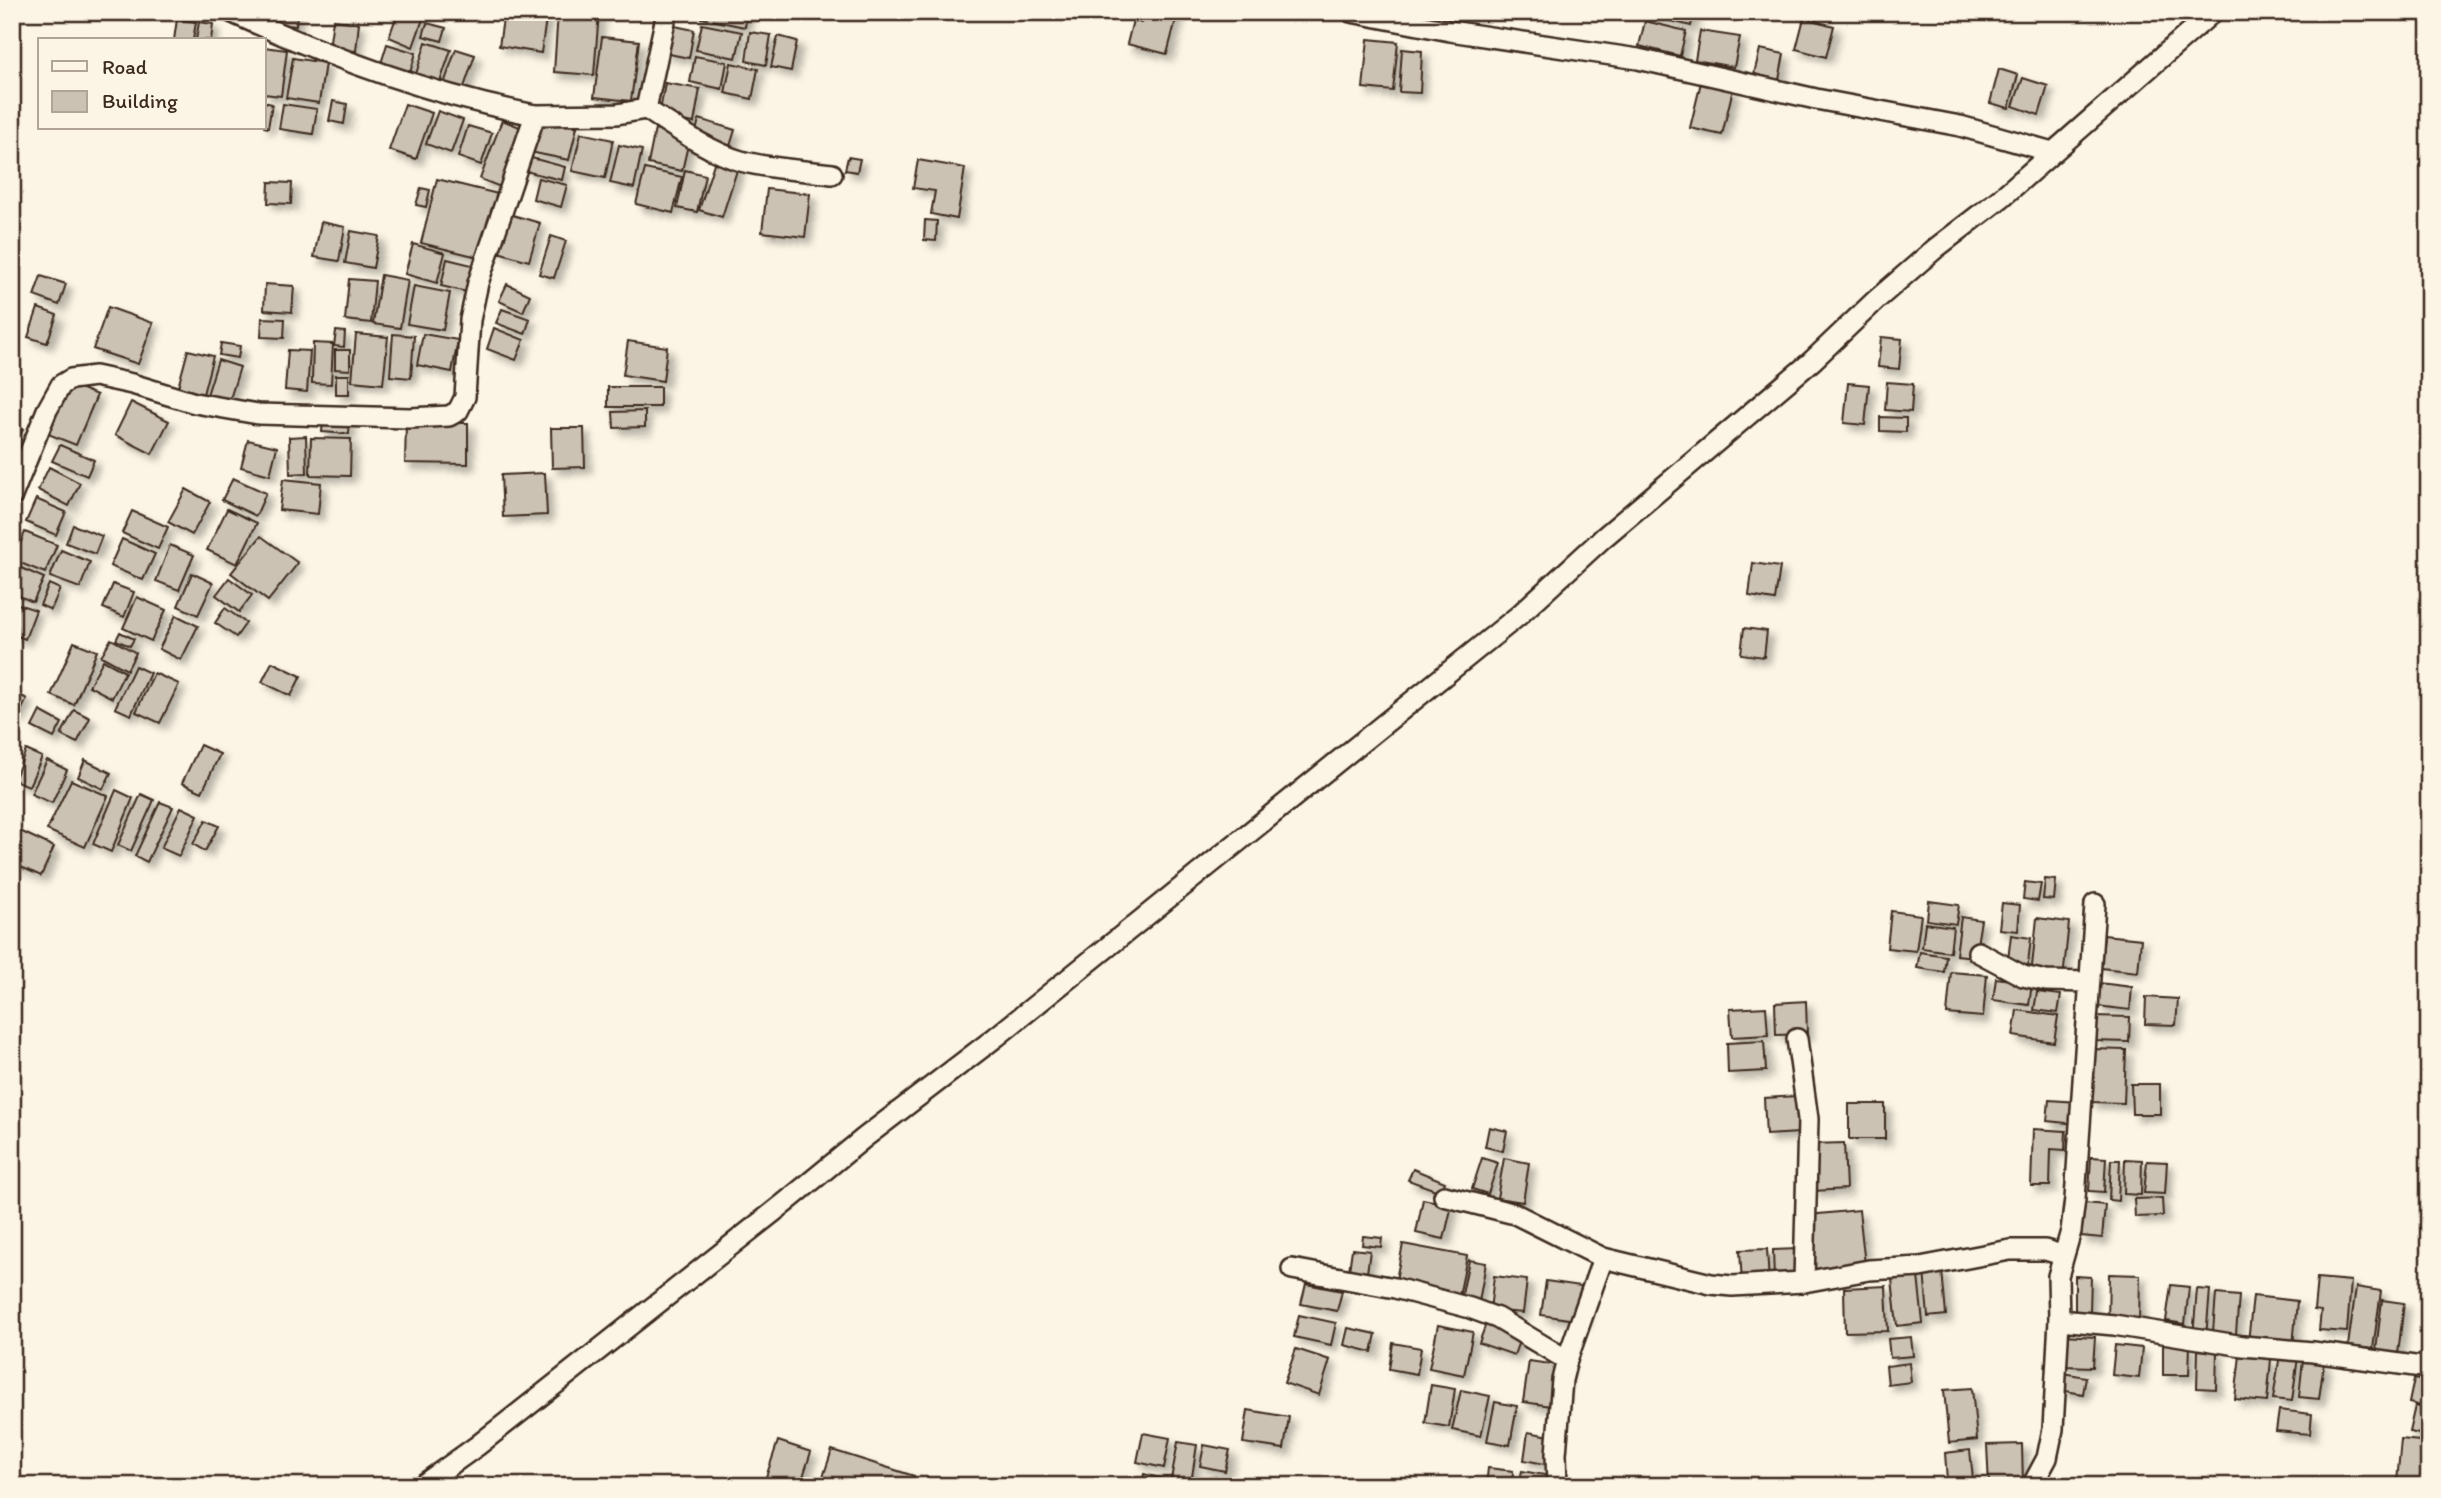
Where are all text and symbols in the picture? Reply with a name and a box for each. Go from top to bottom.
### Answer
legend [38,38,266,130]
text: Road [102,54,148,79]
text: Building [102,88,178,113]

